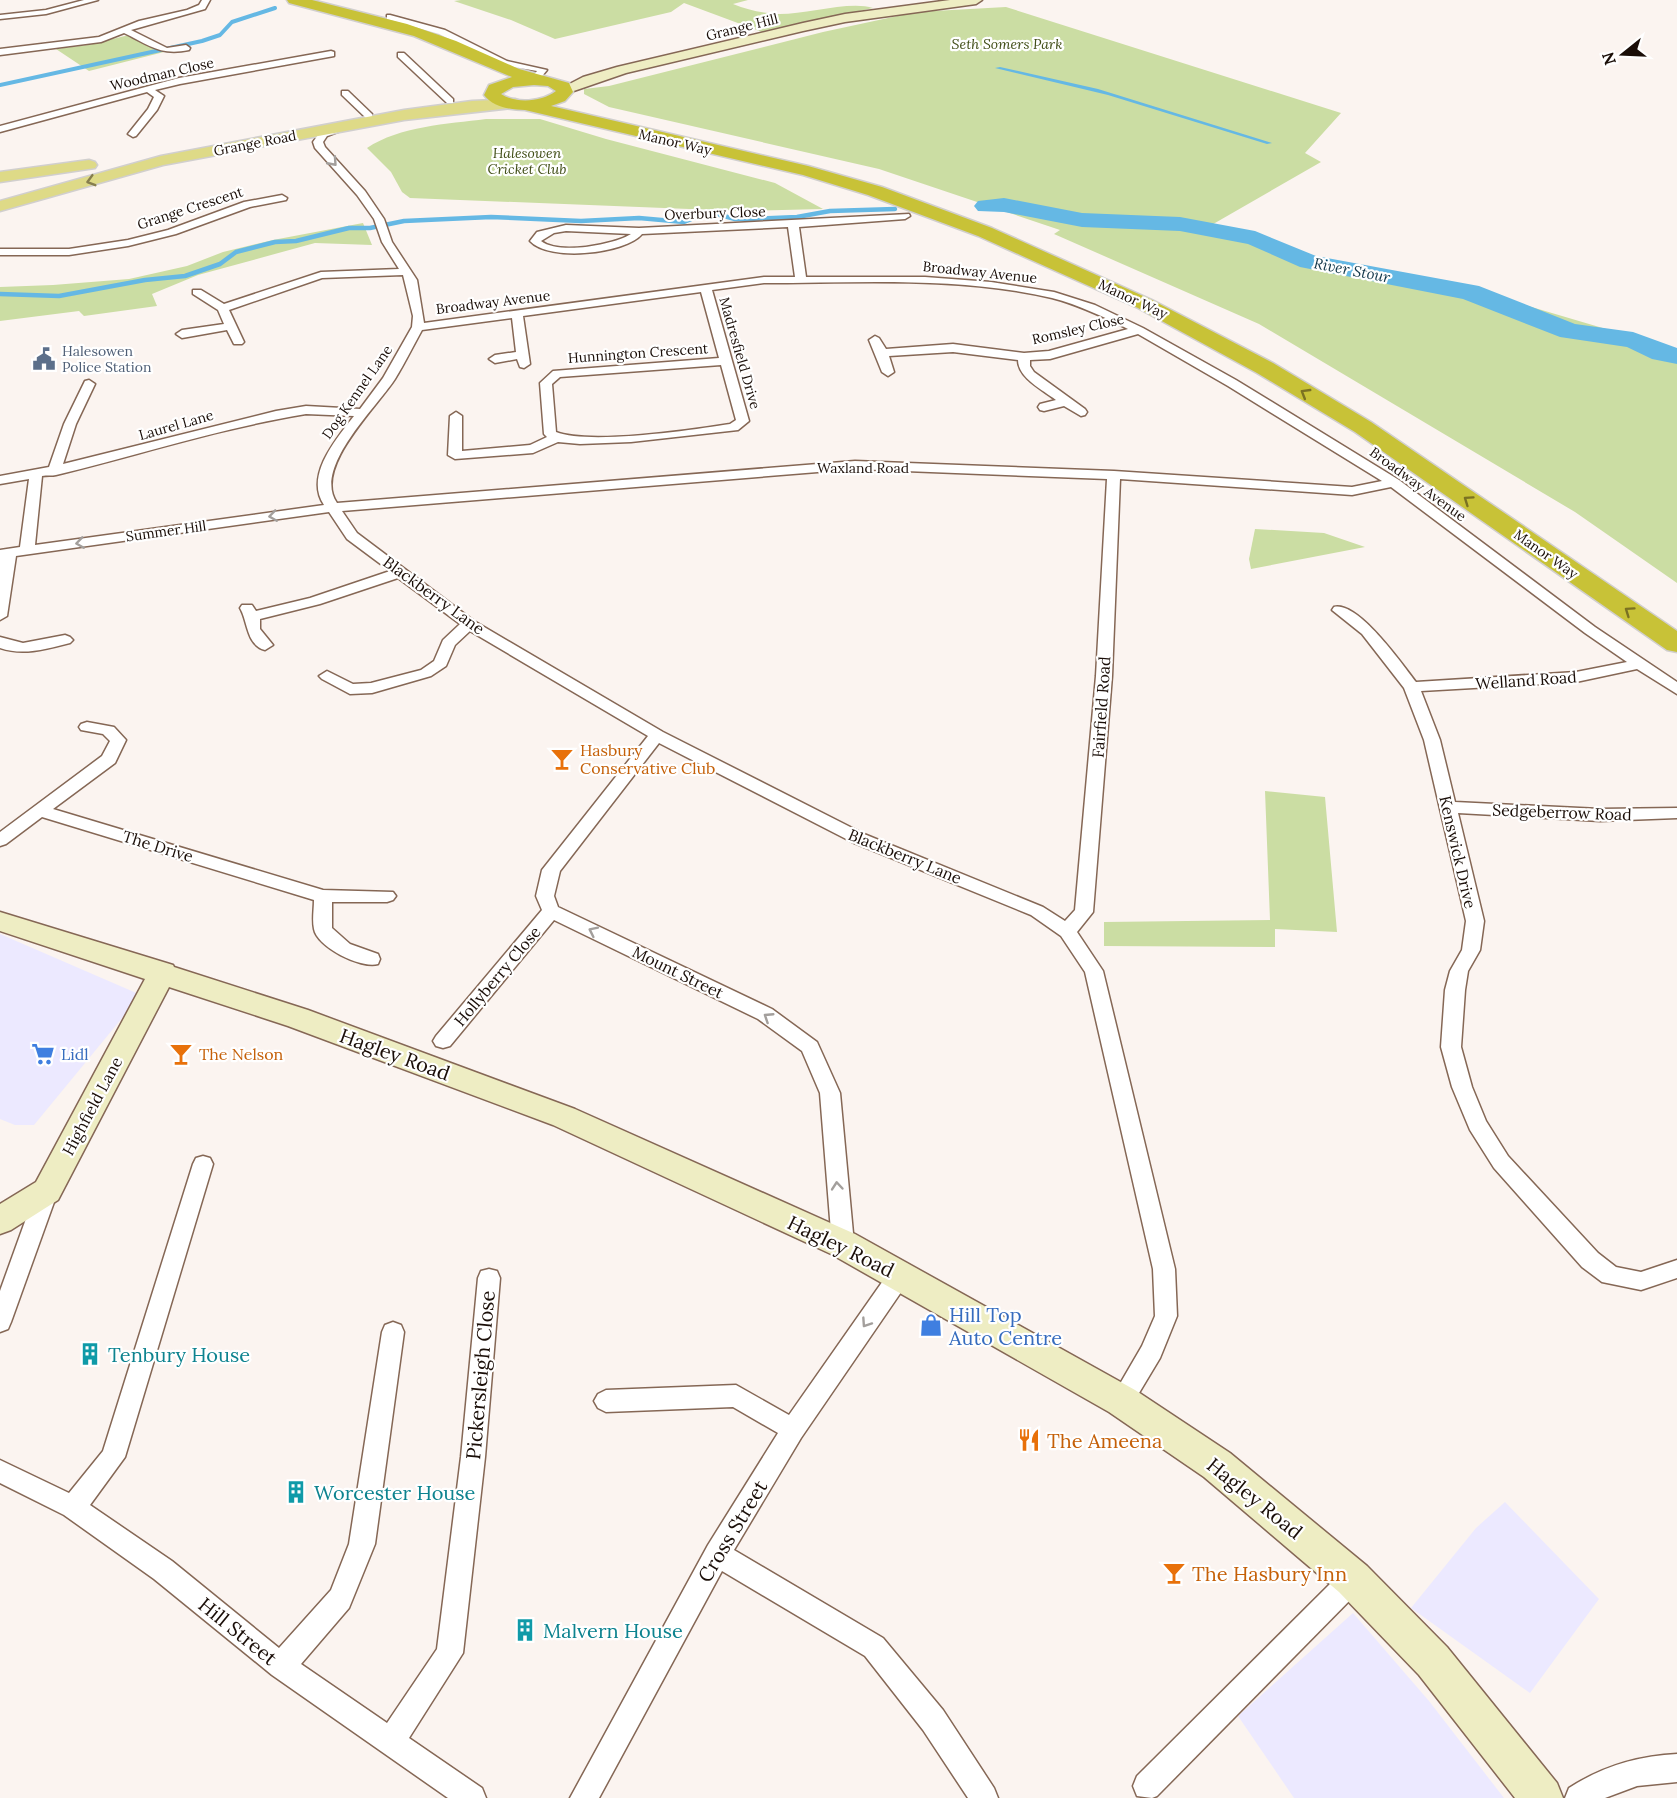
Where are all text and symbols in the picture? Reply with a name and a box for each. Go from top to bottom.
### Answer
street label: Grange Hill [704,9,780,45]
north arrow [1593,24,1653,84]
park label: Seth Somers Park [952,35,1062,53]
text: N [1597,50,1620,68]
street label: Woodman Close [108,53,216,95]
street label: Manor Way [637,125,714,159]
street label: Grange Road [212,126,298,160]
park label: Halesowen Cricket Club [488,144,566,178]
one-way arrow [326,156,337,166]
one-way arrow [86,173,96,186]
street label: Grange Crescent [135,182,246,234]
street label: Overbury Close [664,202,766,224]
water label: River Stour [1312,253,1392,287]
street label: Broadway Avenue [922,257,1039,287]
street label: Manor Way [1095,275,1171,323]
street label: Broadway Avenue [435,286,552,318]
street label: Madresfield Drive [715,295,765,411]
street label: Romsley Close [1030,310,1126,348]
street label: Hunnington Crescent [567,339,709,367]
street label: Dog Kennel Lane [318,341,396,443]
place label: Halesowen Police Station [62,342,152,376]
public building icon: Halesowen Police Station [31,346,57,372]
one-way arrow [1301,388,1312,400]
street label: Laurel Lane [137,406,216,444]
street label: Broadway Avenue [1366,443,1470,525]
street label: Waxland Road [817,459,909,477]
one-way arrow [1464,496,1475,507]
one-way arrow [269,510,278,522]
street label: Summer Hill [125,516,208,546]
street label: Manor Way [1510,525,1582,583]
one-way arrow [76,536,85,549]
street label: Blackberry Lane [379,551,489,639]
one-way arrow [1624,607,1635,618]
street label: Fairfield Road [1087,655,1115,758]
street label: Welland Road [1475,666,1578,694]
place label: Hasbury Conservative Club [580,740,715,778]
bar icon: Hasbury Conservative Club [549,746,575,772]
street label: Kenswick Drive [1435,794,1481,911]
street label: Sedgeberrow Road [1492,800,1633,824]
street label: Blackberry Lane [845,824,965,888]
street label: The Drive [120,826,196,866]
street label: Hollyberry Close [449,922,545,1030]
one-way arrow [589,927,599,938]
street label: Mount Street [629,941,728,1003]
one-way arrow [764,1012,774,1024]
street label: Hagley Road [336,1022,454,1086]
supermarket icon: Lidl [30,1041,56,1067]
bar icon: The Nelson [168,1041,194,1067]
place label: Lidl [61,1044,89,1064]
place label: The Nelson [199,1044,284,1064]
street label: Highfield Lane [58,1053,126,1159]
one-way arrow [831,1181,844,1190]
street label: Hagley Road [784,1209,899,1283]
street label: Pickersleigh Close [460,1289,500,1461]
place label: Hill Top Auto Centre [948,1302,1062,1350]
shop icon: Hill Top Auto Centre [918,1312,944,1338]
one-way arrow [862,1317,874,1327]
building icon: Tenbury House [77,1341,103,1367]
place label: Tenbury House [108,1342,250,1367]
restaurant icon: The Ameena [1016,1427,1042,1453]
place label: The Ameena [1047,1428,1162,1453]
street label: Hagley Road [1202,1452,1308,1544]
street label: Cross Street [692,1475,772,1587]
building icon: Worcester House [283,1479,309,1505]
place label: Worcester House [314,1480,476,1505]
bar icon: The Hasbury Inn [1161,1560,1187,1586]
place label: The Hasbury Inn [1192,1561,1347,1586]
street label: Hill Street [194,1592,283,1670]
building icon: Malvern House [512,1617,538,1643]
place label: Malvern House [543,1618,683,1643]

